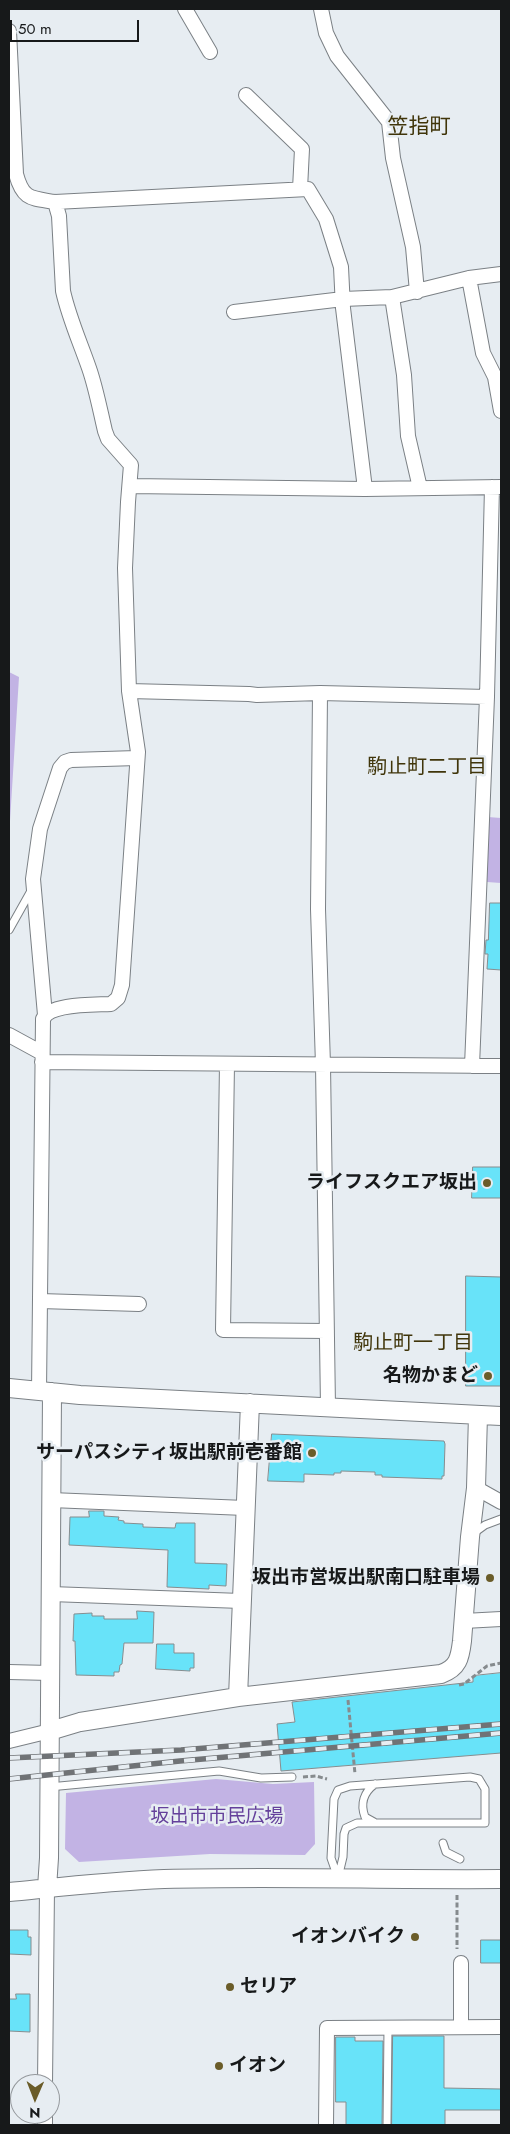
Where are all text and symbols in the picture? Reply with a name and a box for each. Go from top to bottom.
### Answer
scale bar [12,10,141,42]
text: 50 m [18,18,52,40]
district label: 笠指町 [388,115,450,141]
district label: 駒止町二丁目 [367,756,487,780]
place label: ライフスクエア坂出 [306,1172,477,1194]
marker: ライフスクエア坂出 [481,1177,493,1189]
district label: 駒止町一丁目 [353,1332,473,1356]
place label: 名物かまど [383,1365,478,1387]
marker: 名物かまど [482,1370,494,1382]
place label: サーパスシティ坂出駅前壱番館 [36,1442,302,1464]
marker: サーパスシティ坂出駅前壱番館 [306,1447,318,1459]
place label: 坂出市営坂出駅南口駐車場 [252,1567,480,1589]
marker: 坂出市営坂出駅南口駐車場 [484,1572,496,1584]
park label: 坂出市市民広場 [151,1806,283,1828]
place label: イオンバイク [291,1926,405,1948]
marker: イオンバイク [409,1931,421,1943]
place label: セリア [240,1976,297,1998]
marker: セリア [224,1981,236,1993]
place label: イオン [229,2055,286,2077]
marker: イオン [213,2060,225,2072]
north arrow [10,2074,60,2124]
text: N [29,2103,40,2123]

